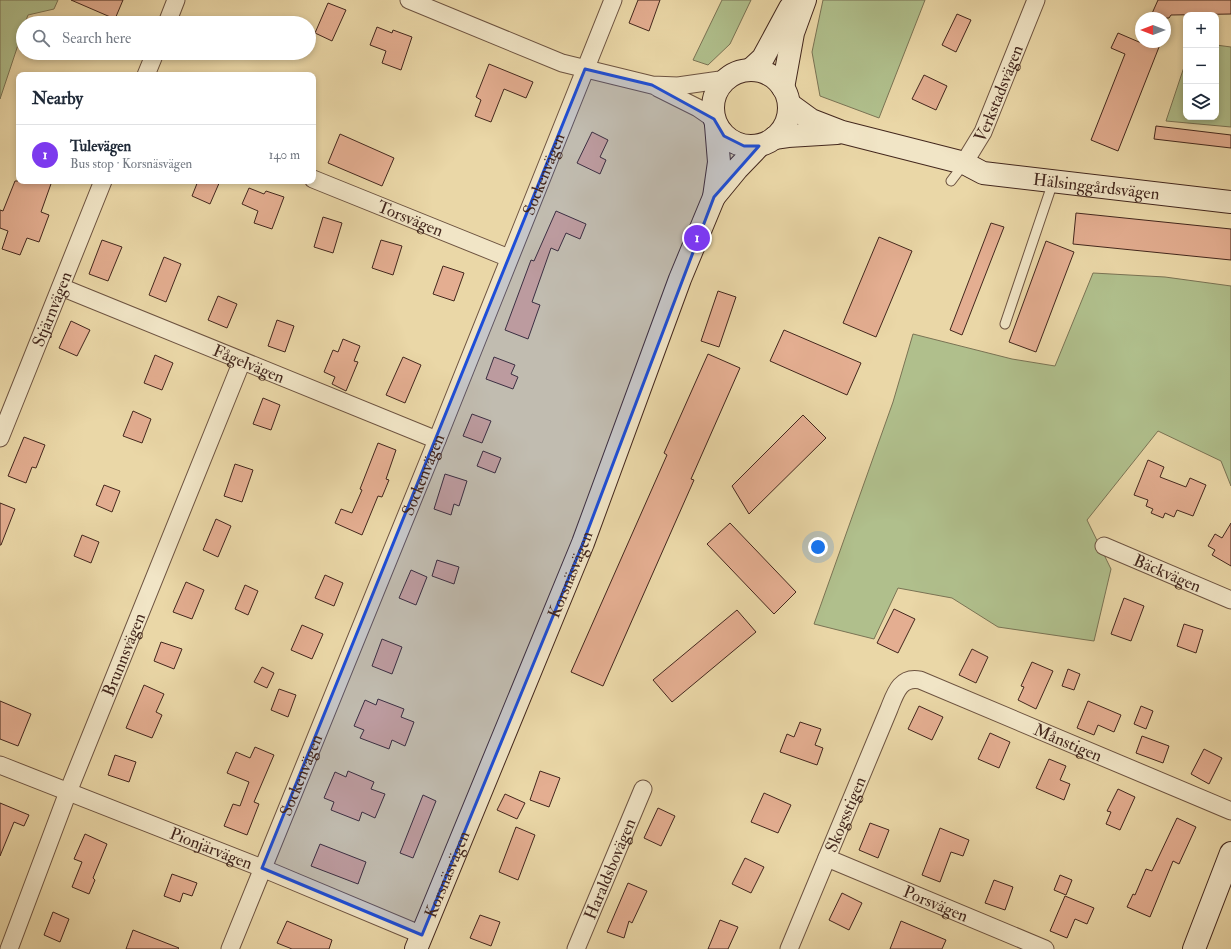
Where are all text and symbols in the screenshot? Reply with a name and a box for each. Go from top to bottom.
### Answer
north arrow [1135,12,1171,48]
map controls [1183,12,1219,120]
button: + [1183,12,1219,48]
search box [16,16,316,60]
icon: search [30,27,52,49]
text: Search here [62,29,131,48]
street label: Verkstadsvägen [969,41,1028,146]
button: − [1183,48,1219,84]
button: layers [1183,84,1219,120]
text: Nearby [32,88,83,109]
street label: Sockenvägen [518,130,569,218]
text: Tulevägen [70,137,131,156]
text: 1 [43,147,47,163]
text: 140 m [269,147,300,163]
text: Bus stop · Korsnäsvägen [70,156,192,172]
street label: Hälsinggårdsvägen [1032,168,1161,204]
street label: Torsvägen [374,196,447,241]
pin: 1 [684,223,710,253]
street label: Stjärnvägen [27,268,76,350]
street label: Fågelvägen [210,340,288,388]
street label: Sockenvägen [397,430,449,519]
street label: Korsnäsvägen [543,528,597,621]
your location [808,537,828,557]
street label: Bäckvägen [1130,549,1205,597]
street label: Brunnsvägen [97,610,150,699]
street label: Månstigen [1031,719,1106,766]
street label: Sockenvägen [275,731,327,819]
street label: Skogsstigen [820,773,870,855]
street label: Haraldsbovägen [579,815,640,922]
street label: Pionjärvägen [167,822,256,874]
street label: Korsnäsvägen [420,827,474,921]
street label: Porsvägen [900,881,972,926]

